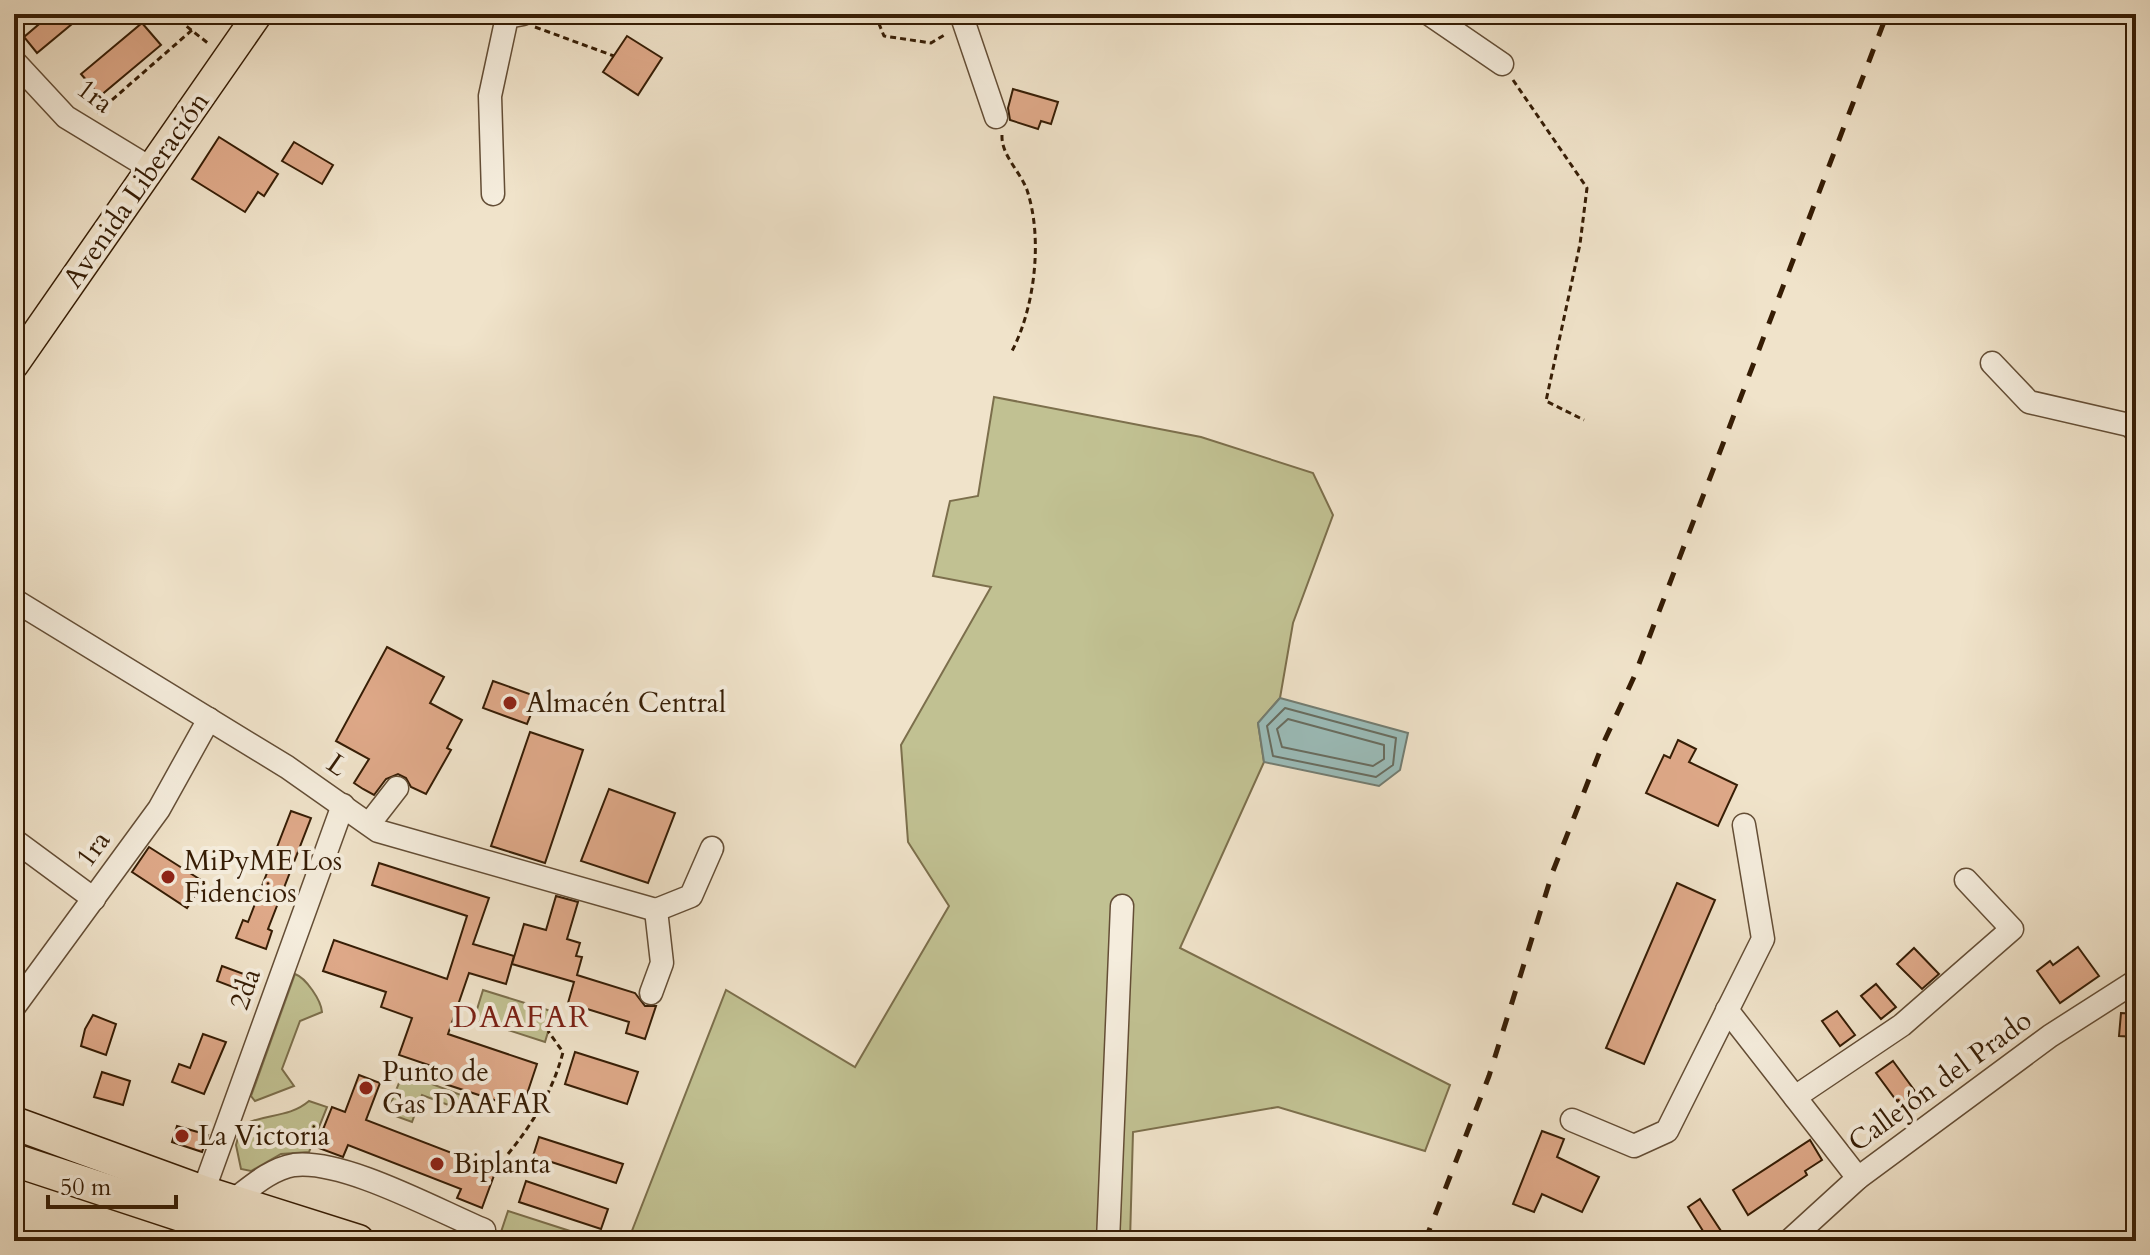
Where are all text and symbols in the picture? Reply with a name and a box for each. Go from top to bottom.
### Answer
street label: 1ra [69,70,121,122]
street label: Avenida Liberación [54,84,218,296]
place label: Almacén Central [526,684,726,722]
marker: Almacén Central [501,694,519,712]
street label: L [319,745,355,785]
street label: 1ra [67,823,119,875]
place label: MiPyME Los Fidencios [184,842,342,912]
marker: MiPyME Los Fidencios [159,868,177,886]
street label: 2da [220,963,270,1015]
district label: DAAFAR [453,997,591,1038]
street label: Callejón del Prado [1841,1002,2039,1160]
place label: Punto de Gas DAAFAR [382,1053,552,1123]
marker: Punto de Gas DAAFAR [357,1079,375,1097]
place label: La Victoria [198,1117,330,1155]
marker: La Victoria [173,1127,191,1145]
place label: Biplanta [453,1145,551,1183]
marker: Biplanta [428,1155,446,1173]
scale bar [48,1159,176,1209]
text: 50 m [60,1171,112,1204]

